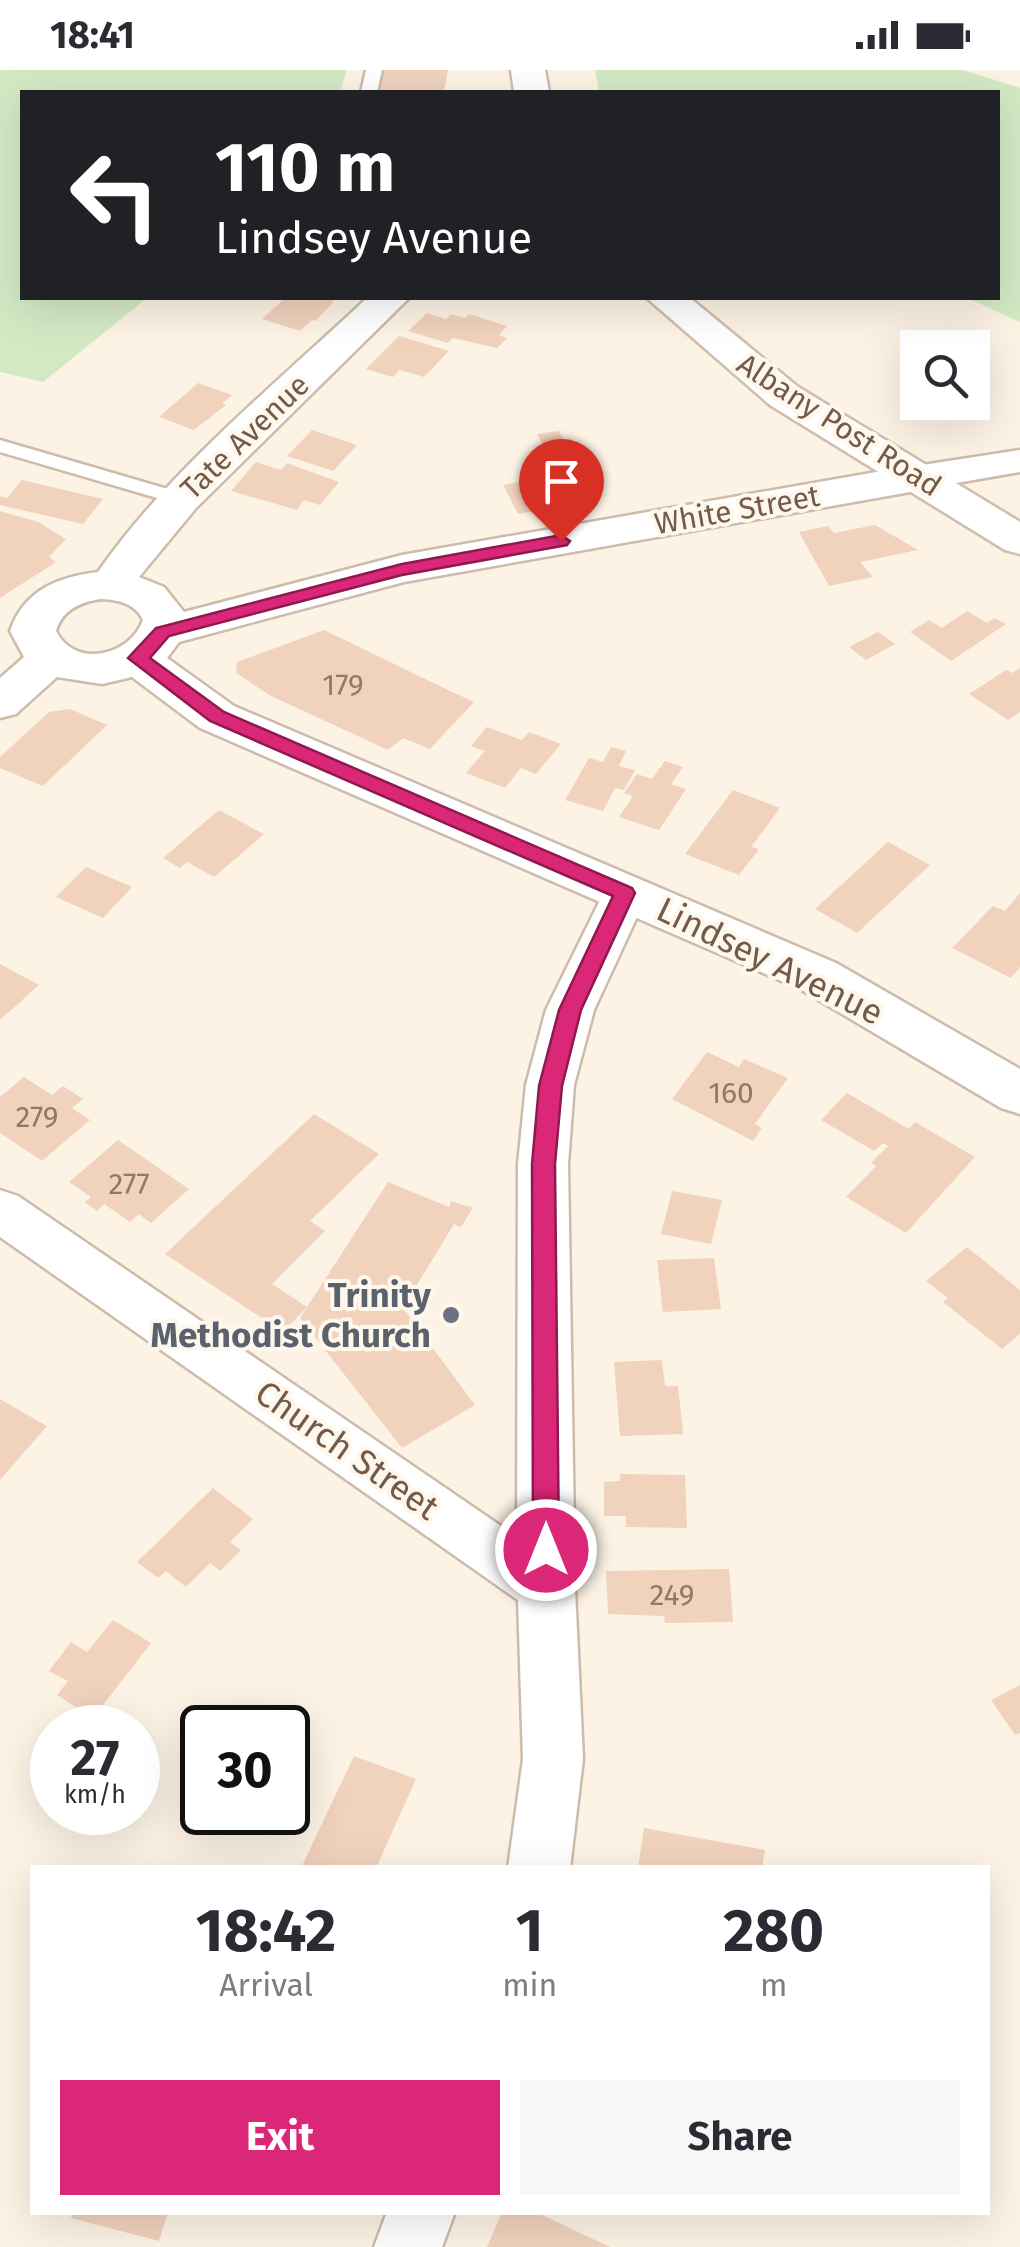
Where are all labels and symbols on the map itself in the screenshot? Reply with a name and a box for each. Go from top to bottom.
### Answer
street label: Albany Post Road [730,346,948,504]
street label: Tate Avenue [173,367,317,507]
pin [519,439,604,542]
street label: White Street [652,478,822,542]
house number: 179 [322,667,364,703]
street label: Lindsey Avenue [650,888,890,1034]
house number: 160 [708,1075,754,1111]
house number: 279 [15,1099,59,1135]
house number: 277 [108,1166,150,1202]
place label: Trinity Methodist Church [151,1274,432,1356]
marker: Trinity Methodist Church [440,1304,462,1326]
street label: Church Street [247,1371,447,1529]
position arrow [494,1498,598,1602]
house number: 249 [649,1577,695,1613]
speed limit sign: 30 [180,1705,310,1835]

